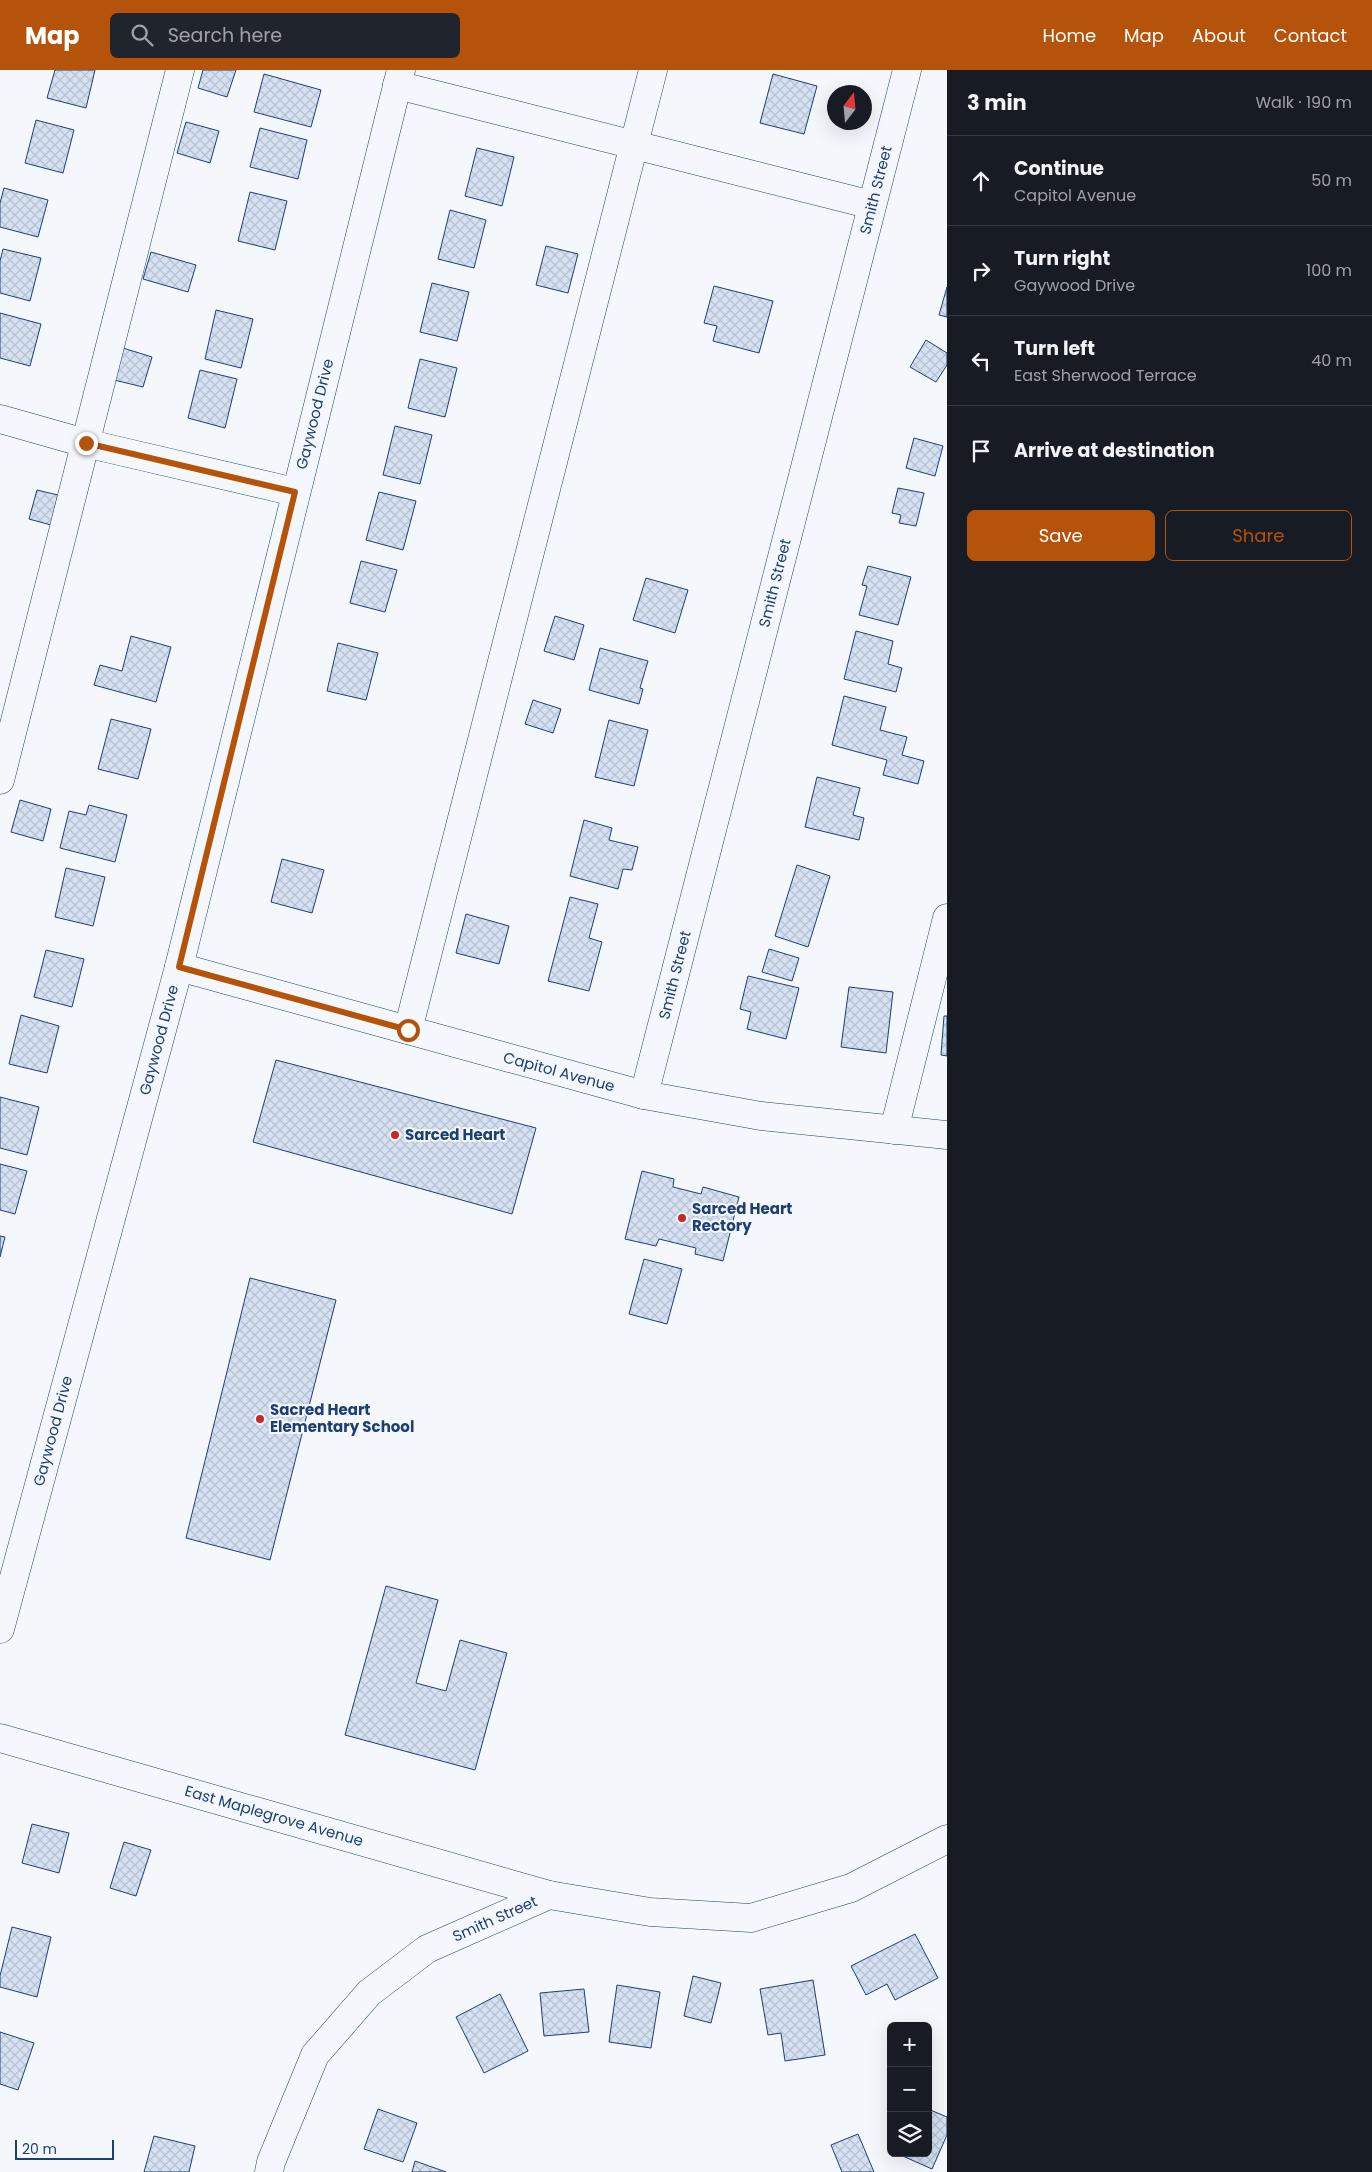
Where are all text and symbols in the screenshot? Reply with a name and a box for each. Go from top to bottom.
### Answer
search box [110,13,460,58]
text: Map [25,19,80,52]
icon: search [128,21,156,49]
text: Search here [168,22,282,49]
text: Home [1042,23,1096,48]
text: Map [1124,23,1164,48]
text: About [1192,23,1246,48]
text: Contact [1274,23,1347,48]
north arrow [827,85,872,130]
text: 3 min [967,88,1027,117]
text: Walk · 190 m [1255,91,1352,114]
street label: Smith Street [854,143,897,237]
text: Continue [1014,155,1104,182]
icon: ahead [967,167,995,195]
text: 50 m [1311,169,1352,192]
text: Capitol Avenue [1014,184,1136,207]
text: Turn right [1014,245,1110,272]
icon: right [967,257,995,285]
text: 100 m [1306,259,1352,282]
text: Gaywood Drive [1014,274,1135,297]
text: Turn left [1014,335,1095,362]
icon: left [967,347,995,375]
text: 40 m [1311,349,1352,372]
street label: Gaywood Drive [291,356,338,471]
text: East Sherwood Terrace [1014,364,1197,387]
route end [75,432,98,455]
icon: arrive [967,437,995,465]
text: Arrive at destination [1014,437,1215,464]
button: Save [967,510,1155,561]
button: Share [1165,510,1352,561]
street label: Smith Street [753,536,796,630]
street label: Smith Street [653,928,696,1022]
street label: Gaywood Drive [134,982,183,1097]
route start [397,1019,420,1042]
street label: Capitol Avenue [501,1047,617,1096]
place label: Sarced Heart [405,1124,505,1145]
marker: Sarced Heart [389,1129,401,1141]
place label: Sarced Heart Rectory [692,1198,792,1236]
marker: Sarced Heart Rectory [676,1212,688,1224]
street label: Gaywood Drive [28,1373,77,1488]
place label: Sacred Heart Elementary School [270,1399,414,1437]
marker: Sacred Heart Elementary School [254,1413,266,1425]
street label: East Maplegrove Avenue [182,1780,366,1851]
street label: Smith Street [449,1890,541,1947]
map controls [887,2022,932,2157]
button: + [887,2022,932,2067]
button: − [887,2067,932,2112]
button: layers [887,2112,932,2157]
scale bar [15,2137,114,2160]
text: 20 m [22,2139,57,2159]

